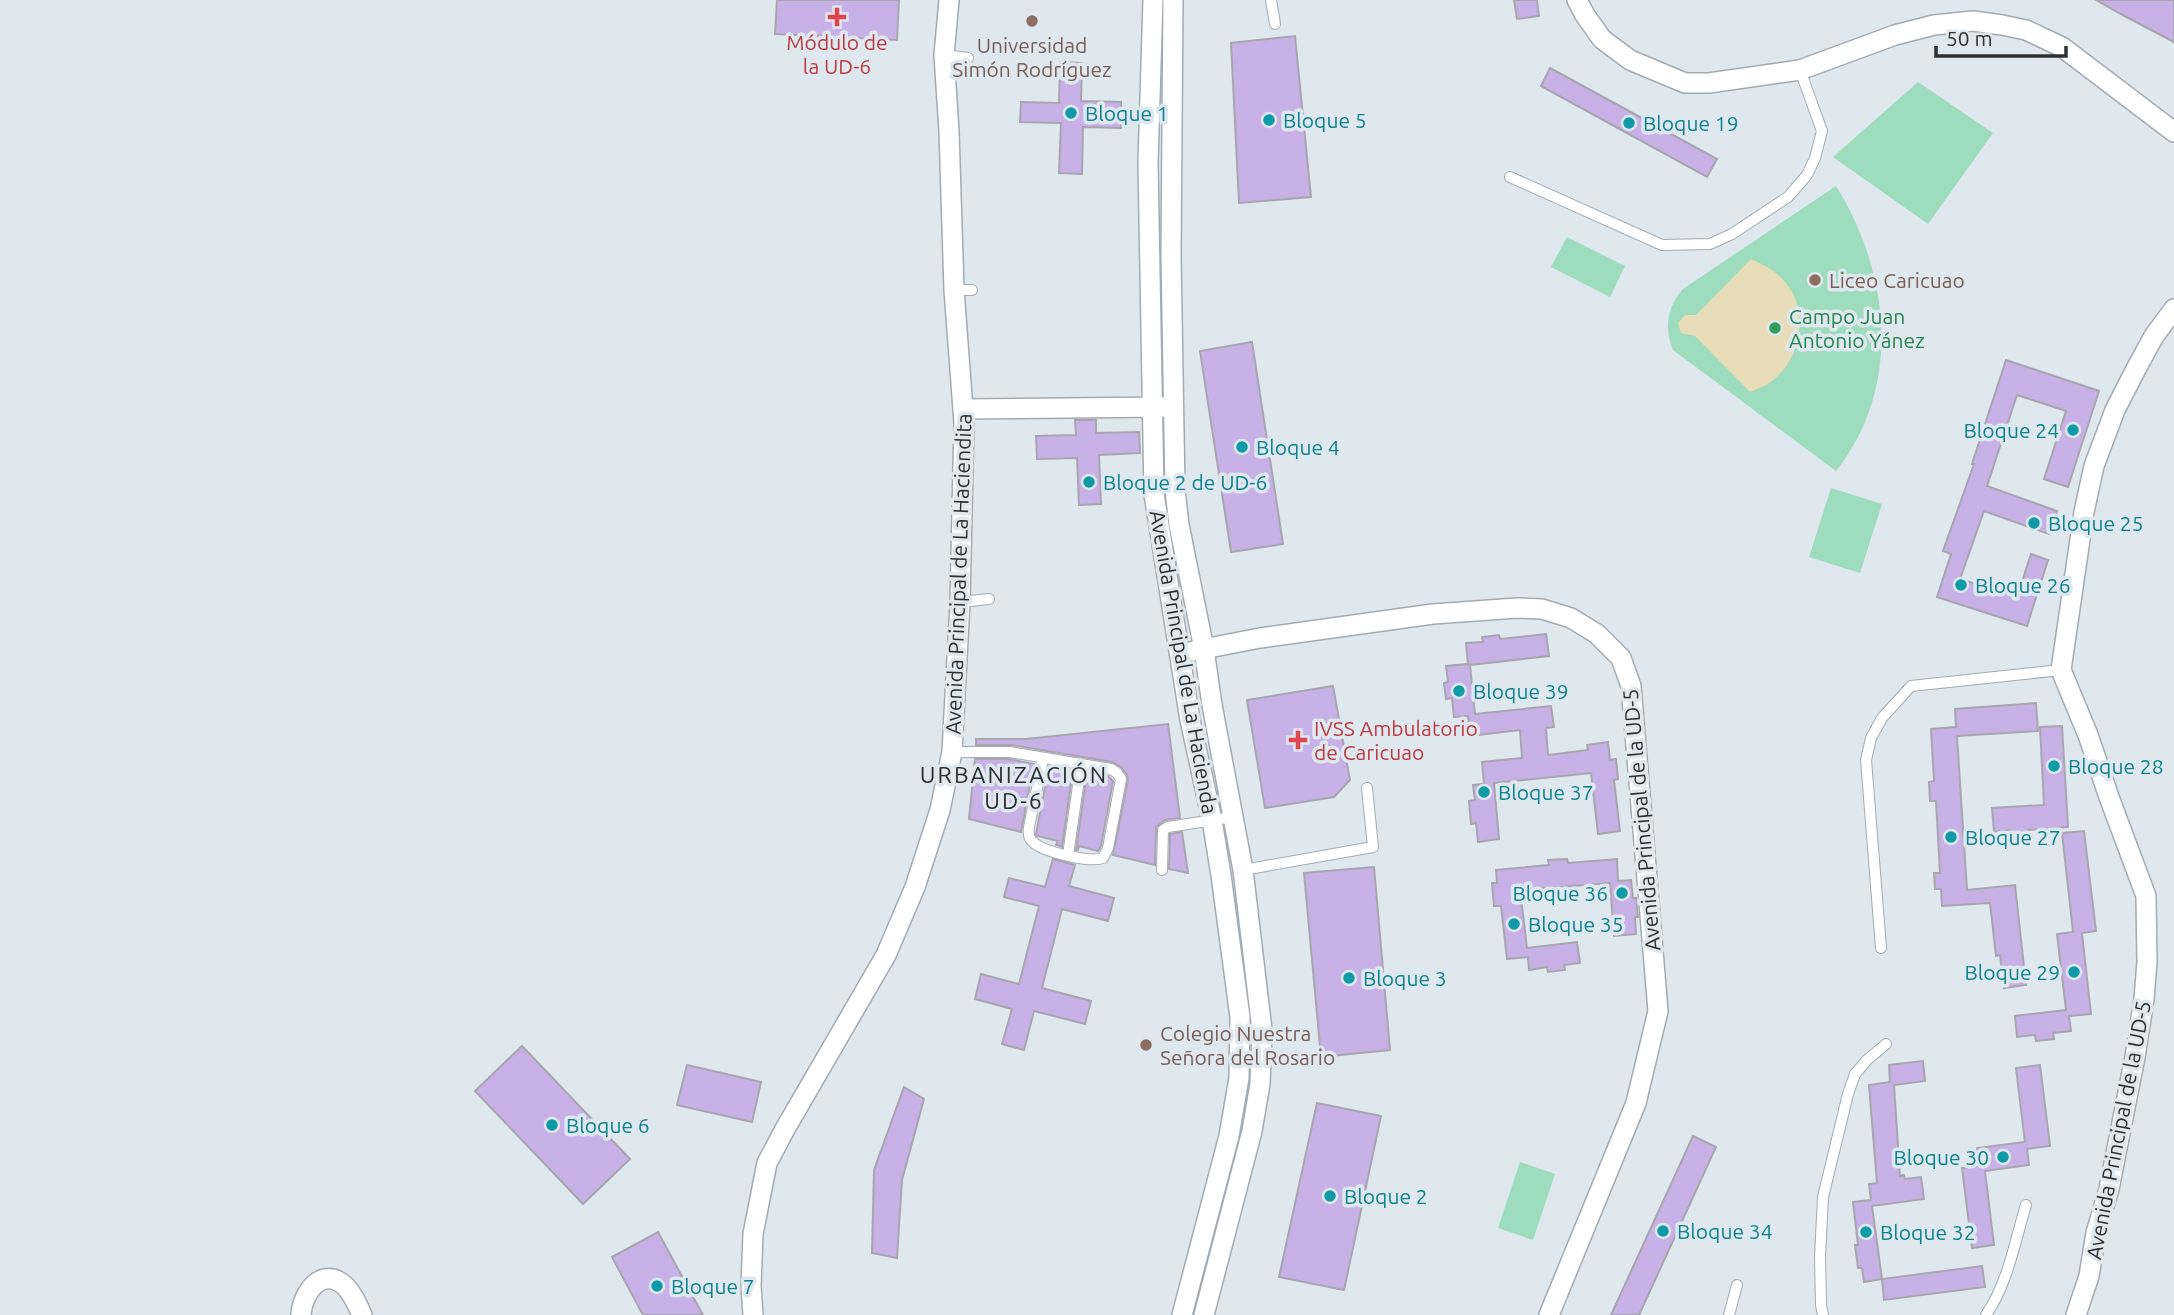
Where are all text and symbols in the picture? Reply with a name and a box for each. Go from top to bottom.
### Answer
marker: Módulo de la UD-6 [827,7,847,27]
marker: Universidad Simón Rodríguez [1024,13,1040,29]
scale bar [1936,14,2066,58]
text: 50 m [1946,26,1993,50]
place label: Módulo de la UD-6 [786,30,888,78]
place label: Universidad Simón Rodríguez [952,33,1112,81]
place label: Bloque 1 [1085,101,1169,125]
marker: Bloque 1 [1063,105,1079,121]
place label: Bloque 5 [1283,108,1367,132]
place label: Bloque 19 [1643,111,1739,135]
marker: Bloque 5 [1261,112,1277,128]
marker: Bloque 19 [1621,115,1637,131]
place label: Liceo Caricuao [1829,268,1965,292]
marker: Liceo Caricuao [1807,272,1823,288]
place label: Campo Juan Antonio Yánez [1789,304,1925,352]
marker: Campo Juan Antonio Yánez [1767,320,1783,336]
street label: Avenida Principal de La Haciendita [940,413,976,735]
place label: Bloque 24 [1964,418,2059,442]
marker: Bloque 24 [2065,422,2081,438]
place label: Bloque 4 [1256,435,1340,459]
marker: Bloque 4 [1234,439,1250,455]
place label: Bloque 2 de UD-6 [1103,470,1267,494]
marker: Bloque 2 de UD-6 [1081,474,1097,490]
street label: Avenida Principal de La Hacienda [1145,508,1223,816]
place label: Bloque 25 [2048,511,2144,535]
marker: Bloque 25 [2026,515,2042,531]
place label: Bloque 26 [1975,573,2071,597]
marker: Bloque 26 [1953,577,1969,593]
place label: Bloque 39 [1473,679,1569,703]
marker: Bloque 39 [1451,683,1467,699]
street label: Avenida Principal de la UD-5 [1618,688,1664,952]
place label: IVSS Ambulatorio de Caricuao [1314,716,1478,764]
marker: IVSS Ambulatorio de Caricuao [1288,730,1308,750]
place label: Bloque 28 [2068,754,2164,778]
marker: Bloque 28 [2046,758,2062,774]
district label: URBANIZACIÓN UD-6 [920,761,1108,813]
place label: Bloque 37 [1498,780,1594,804]
marker: Bloque 37 [1476,784,1492,800]
place label: Bloque 27 [1965,825,2061,849]
marker: Bloque 27 [1943,829,1959,845]
place label: Bloque 36 [1513,881,1608,905]
marker: Bloque 36 [1614,885,1630,901]
place label: Bloque 35 [1528,912,1624,936]
marker: Bloque 35 [1506,916,1522,932]
place label: Bloque 29 [1965,960,2060,984]
marker: Bloque 29 [2066,964,2082,980]
place label: Bloque 3 [1363,966,1447,990]
marker: Bloque 3 [1341,970,1357,986]
street label: Avenida Principal de la UD-5 [2081,999,2155,1261]
place label: Colegio Nuestra Señora del Rosario [1160,1021,1335,1069]
marker: Colegio Nuestra Señora del Rosario [1138,1037,1154,1053]
place label: Bloque 6 [566,1113,650,1137]
marker: Bloque 6 [544,1117,560,1133]
place label: Bloque 30 [1894,1145,1989,1169]
marker: Bloque 30 [1995,1149,2011,1165]
place label: Bloque 2 [1344,1184,1428,1208]
marker: Bloque 2 [1322,1188,1338,1204]
place label: Bloque 34 [1677,1219,1773,1243]
place label: Bloque 32 [1880,1220,1976,1244]
marker: Bloque 34 [1655,1223,1671,1239]
marker: Bloque 32 [1858,1224,1874,1240]
place label: Bloque 7 [671,1274,755,1298]
marker: Bloque 7 [649,1278,665,1294]

